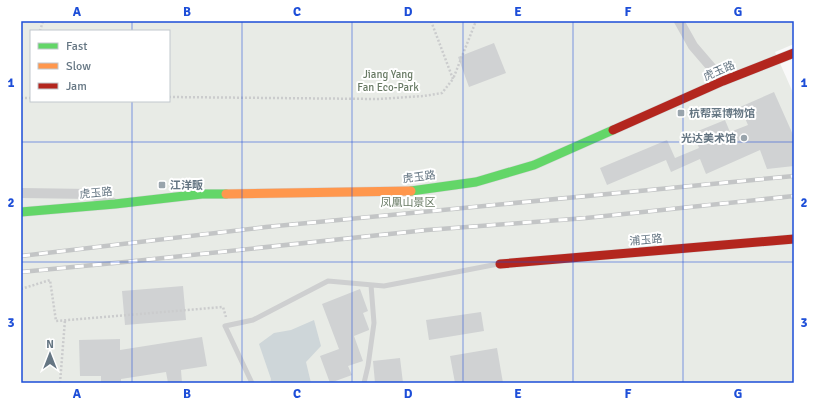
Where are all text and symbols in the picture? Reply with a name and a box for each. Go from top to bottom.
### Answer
text: A [73,4,82,20]
text: B [183,4,191,20]
text: C [293,4,301,20]
text: D [404,4,413,20]
text: E [514,4,522,20]
text: F [625,4,632,20]
text: G [734,4,742,20]
legend [30,30,170,102]
text: Fast [66,39,87,54]
text: Slow [66,59,91,74]
street label: 虎玉路 [701,59,737,83]
park label: Jiang Yang Fan Eco-Park [357,68,419,94]
text: 1 [7,75,15,91]
text: 1 [800,75,808,91]
text: Jam [66,79,87,94]
place label: 杭帮菜博物馆 [689,107,755,120]
marker: 杭帮菜博物馆 [676,108,686,118]
place label: 光达美术馆 [681,132,736,145]
marker: 光达美术馆 [739,133,749,143]
street label: 虎玉路 [402,169,436,185]
place label: 江洋畈 [170,179,203,192]
marker: 江洋畈 [157,180,167,190]
street label: 虎玉路 [79,185,113,201]
text: 2 [7,195,15,211]
text: 2 [800,195,808,211]
park label: 凤凰山景区 [381,196,436,209]
street label: 浦玉路 [629,232,663,248]
text: 3 [7,315,15,331]
text: 3 [800,315,808,331]
north arrow [30,334,70,374]
text: N [46,338,54,351]
text: A [73,386,82,402]
text: B [183,386,191,402]
text: C [293,386,301,402]
text: D [404,386,413,402]
text: E [514,386,522,402]
text: F [625,386,632,402]
text: G [734,386,742,402]

